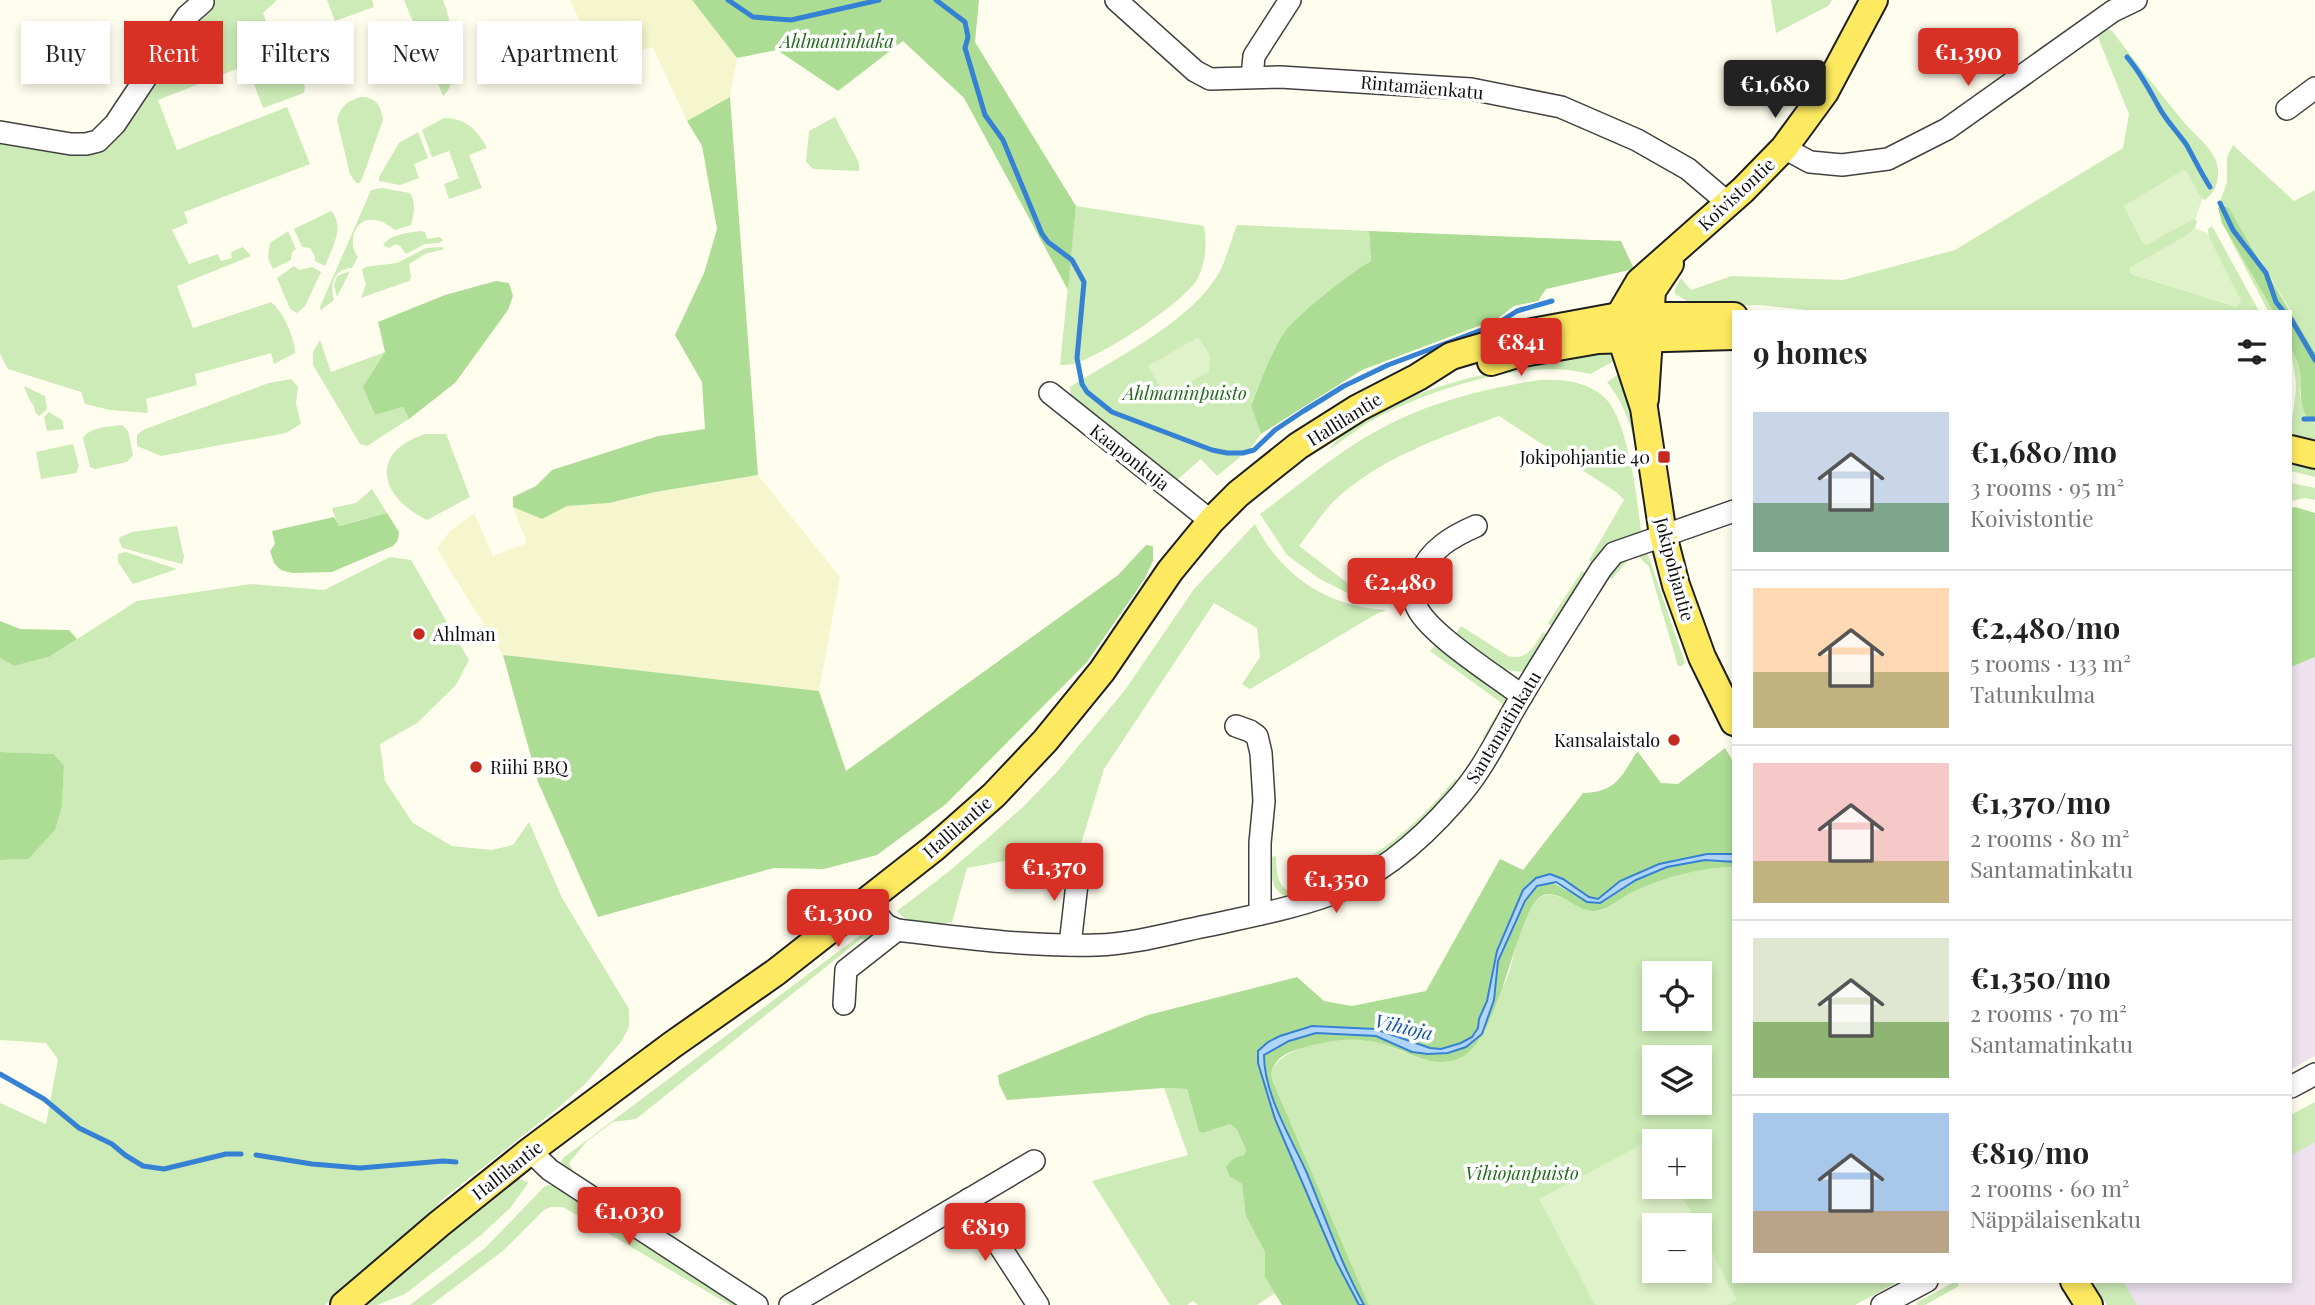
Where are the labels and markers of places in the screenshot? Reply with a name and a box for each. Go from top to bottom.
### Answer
pin: €1,390 [1911,28,2025,88]
pin: €1,680 [1718,60,1832,120]
pin: €841 [1480,318,1562,378]
place label: Jokipohjantie 40 [1519,445,1650,469]
marker: Jokipohjantie 40 [1656,449,1672,465]
pin: €2,480 [1343,558,1457,618]
place label: Ahlman [432,622,496,646]
marker: Ahlman [411,626,427,642]
place label: Kansalaistalo [1554,728,1660,752]
marker: Kansalaistalo [1666,732,1682,748]
place label: Riihi BBQ [490,755,569,779]
marker: Riihi BBQ [468,759,484,775]
pin: €1,370 [997,844,1111,903]
pin: €1,350 [1279,856,1393,915]
pin: €1,300 [781,890,895,949]
pin: €1,030 [572,1188,686,1247]
pin: €819 [944,1204,1026,1263]

